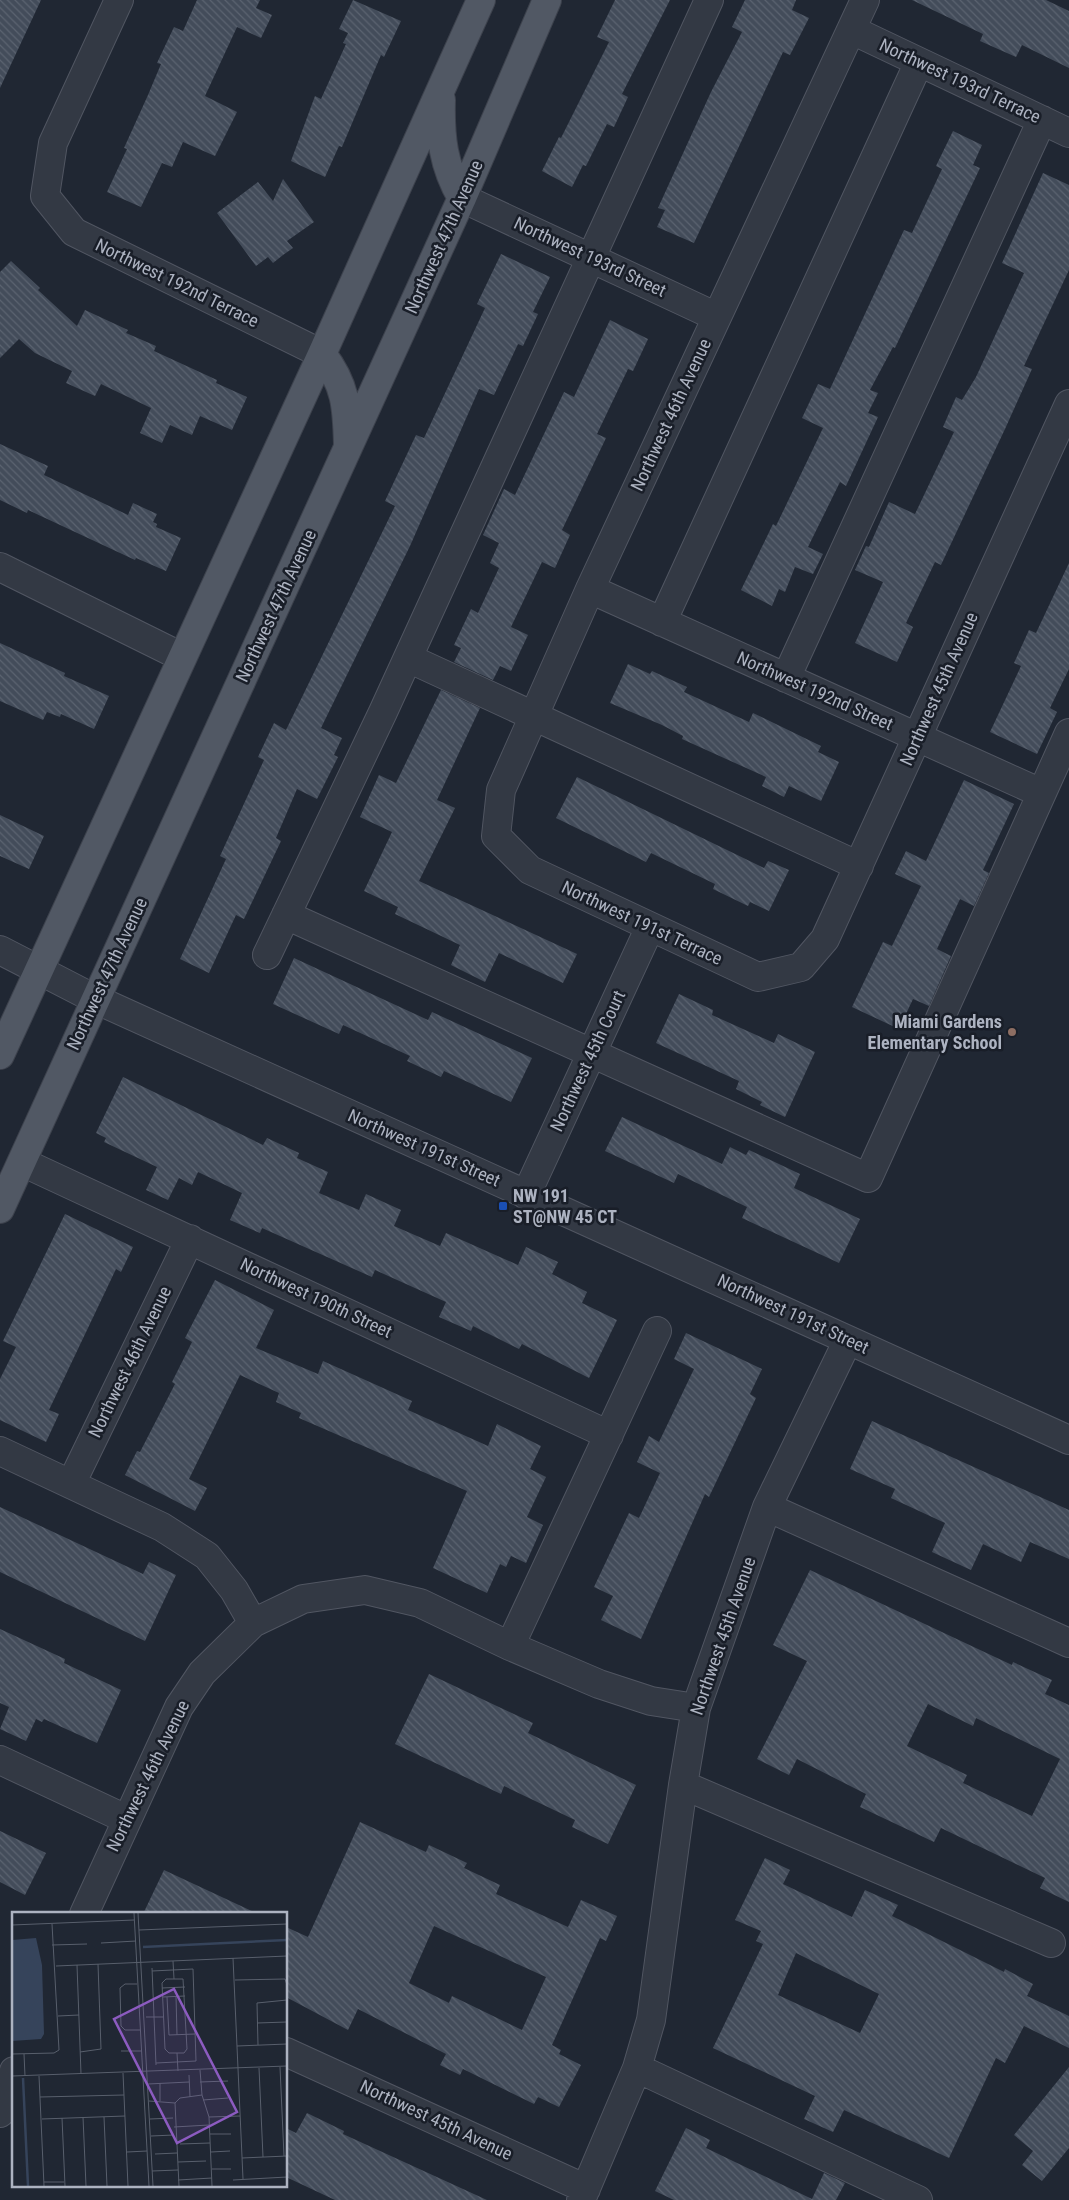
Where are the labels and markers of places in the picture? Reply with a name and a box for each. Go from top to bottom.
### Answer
place label: Miami Gardens Elementary School [868,1011,1002,1053]
marker: Miami Gardens Elementary School [1006,1026,1018,1038]
place label: NW 191 ST@NW 45 CT [513,1185,617,1227]
marker: NW 191 ST@NW 45 CT [497,1200,509,1212]

